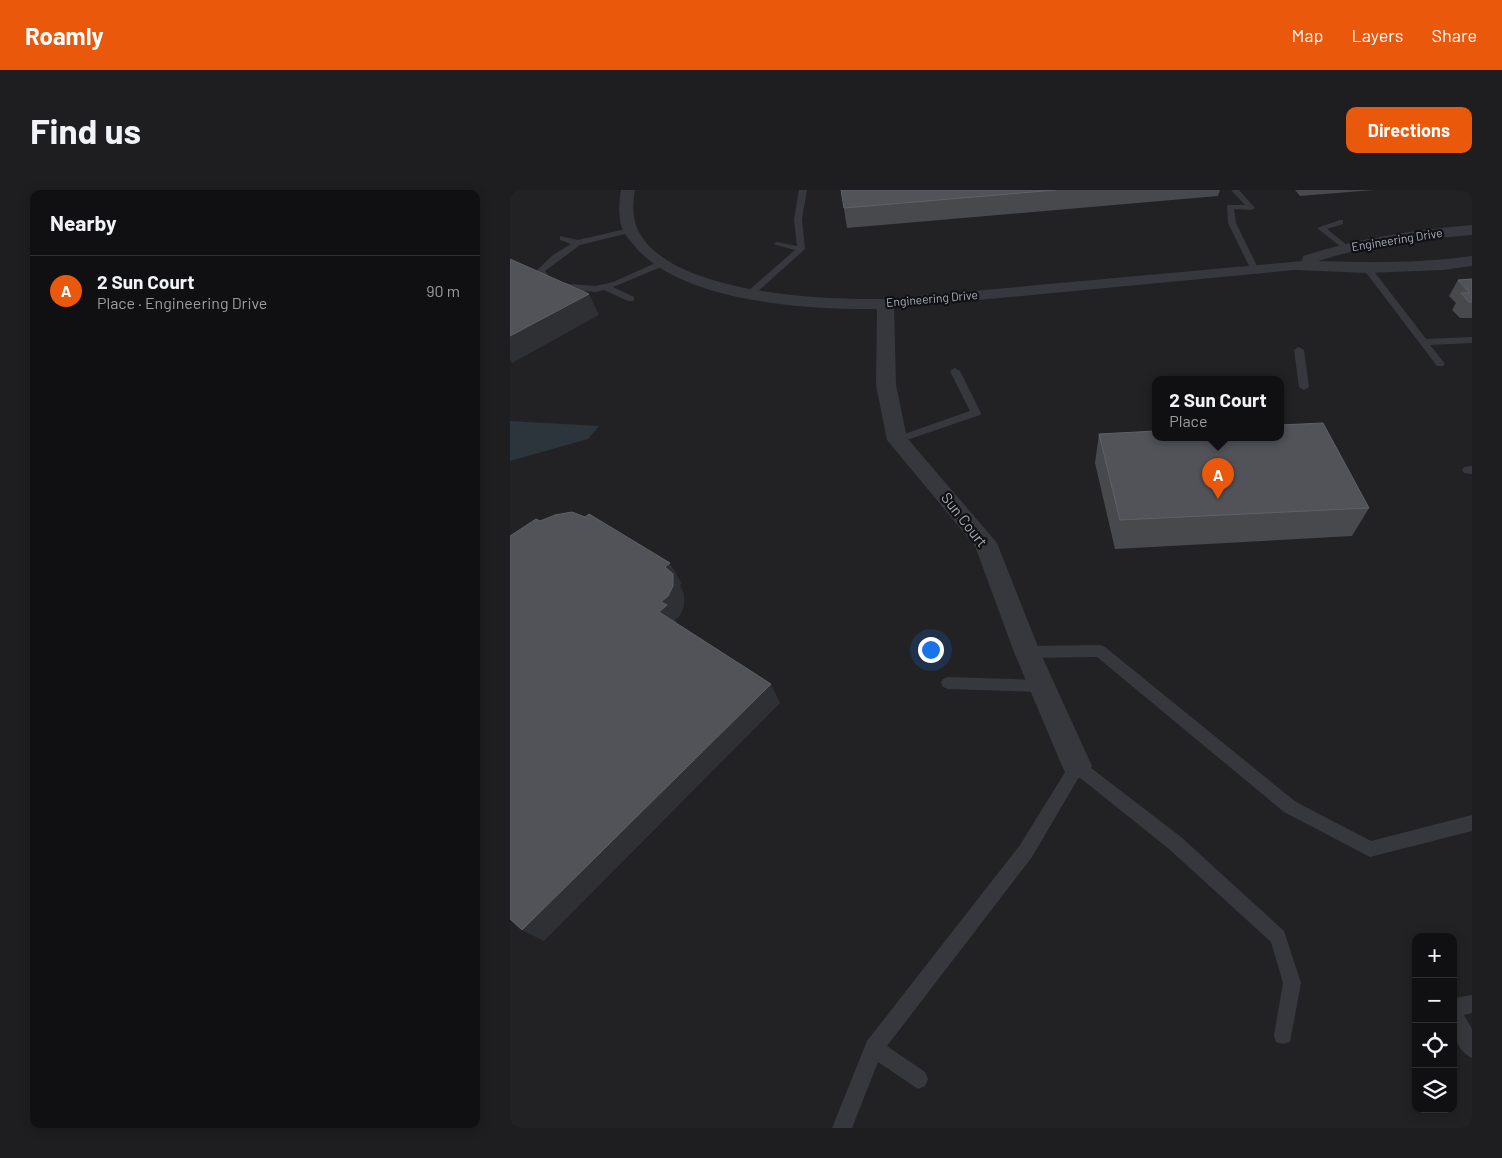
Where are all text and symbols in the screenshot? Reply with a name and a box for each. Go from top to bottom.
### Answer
text: Roamly [25,21,104,50]
text: Map [1291,24,1323,46]
text: Layers [1351,24,1404,46]
text: Share [1432,24,1477,46]
button: Directions [1346,107,1472,153]
text: Find us [30,109,141,151]
text: Nearby [50,210,116,235]
street label: Engineering Drive [1350,225,1443,253]
text: 2 Sun Court [97,270,194,293]
text: A [61,281,71,300]
text: 90 m [426,281,460,300]
street label: Engineering Drive [886,287,978,309]
text: Place · Engineering Drive [97,293,267,312]
popup [1152,376,1284,441]
text: 2 Sun Court [1169,388,1267,411]
text: Place [1169,411,1207,430]
pin: A [1202,458,1234,499]
street label: Sun Court [938,488,992,550]
your location [918,637,944,663]
map controls [1412,933,1457,1113]
button: + [1412,933,1457,978]
button: − [1412,978,1457,1023]
button: locate [1412,1023,1457,1068]
button: layers [1412,1068,1457,1113]

